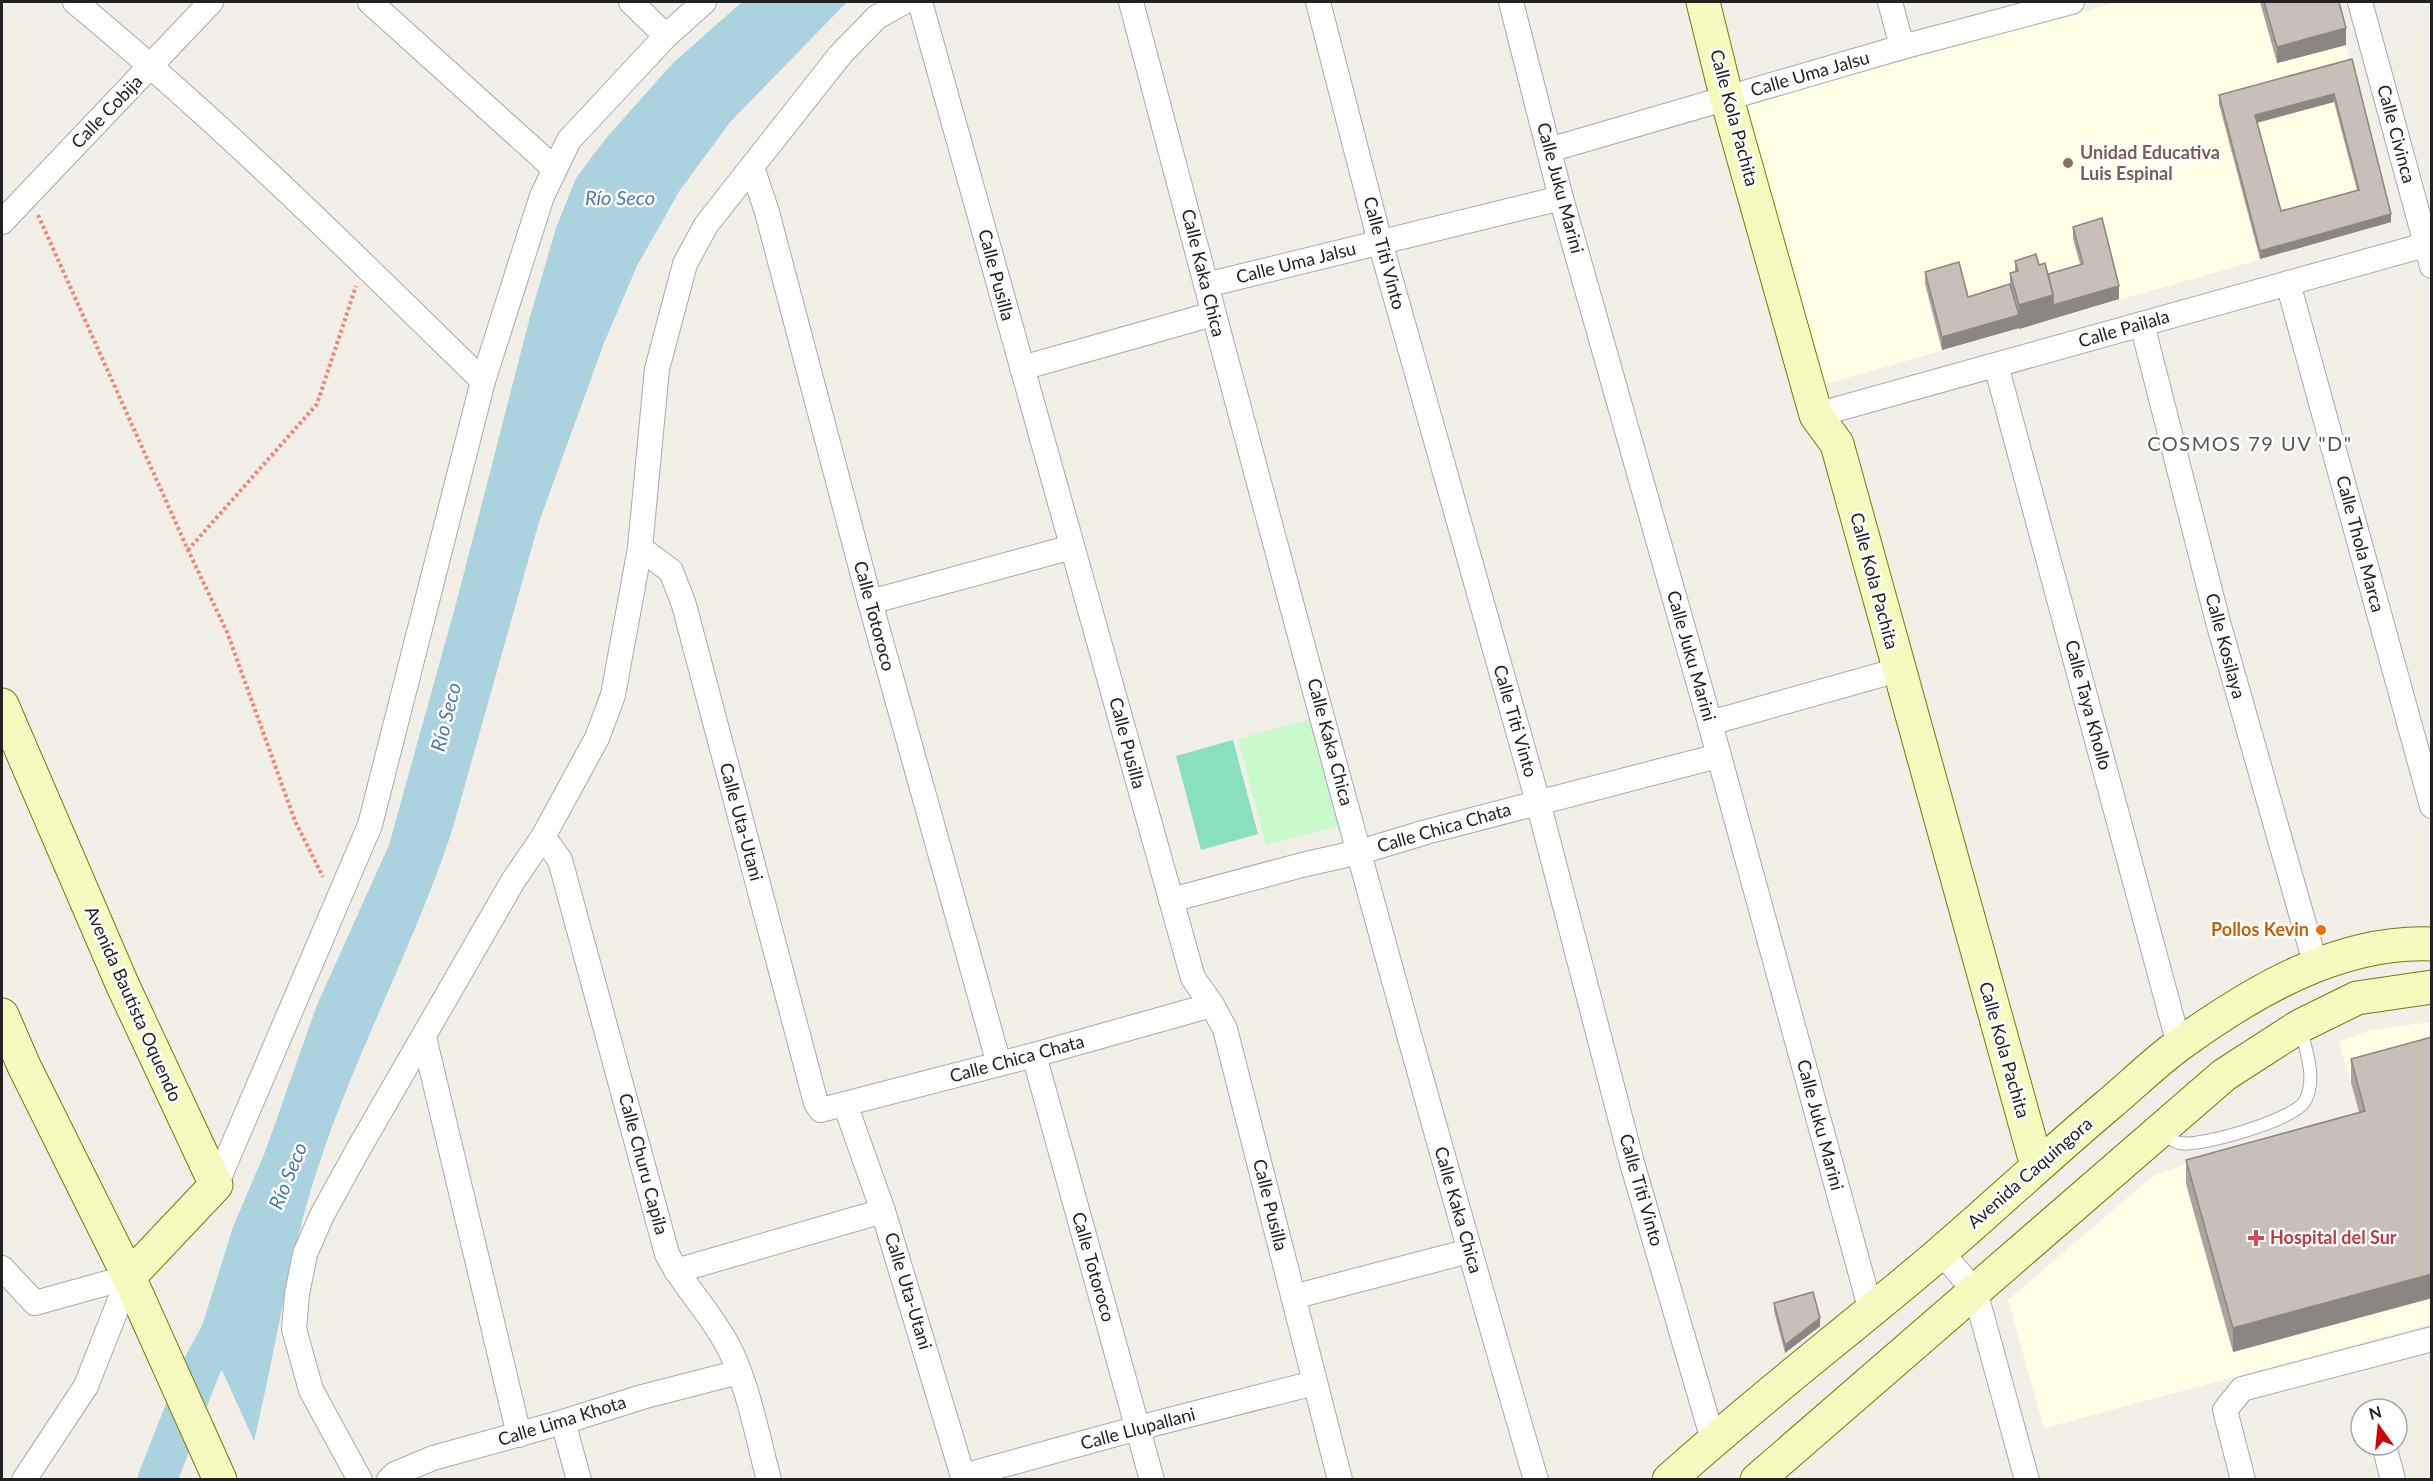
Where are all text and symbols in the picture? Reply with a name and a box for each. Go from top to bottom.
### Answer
street label: Calle Uma Jalsu [1748,46,1872,101]
street label: Calle Kola Pachita [1706,47,1764,189]
street label: Calle Cobija [66,70,147,153]
street label: Calle Civinca [2373,82,2421,185]
street label: Calle Juku Marini [1533,120,1589,256]
place label: Unidad Educativa Luis Espinal [2080,141,2220,184]
marker: Unidad Educativa Luis Espinal [2061,156,2075,170]
water label: Río Seco [585,185,655,209]
street label: Calle Titi Vinto [1359,194,1411,312]
street label: Calle Kaka Chica [1177,207,1230,339]
street label: Calle Pusilla [974,227,1020,323]
street label: Calle Uma Jalsu [1234,237,1358,288]
street label: Calle Pailala [2076,305,2172,352]
district label: COSMOS 79 UV "D" [2147,431,2353,455]
street label: Calle Thola Marca [2332,473,2390,615]
street label: Calle Kola Pachita [1846,510,1904,652]
street label: Calle Totoroco [850,558,900,673]
street label: Calle Juku Marini [1663,588,1721,724]
street label: Calle Kosilaya [2201,591,2251,701]
street label: Calle Taya Khollo [2061,637,2117,772]
street label: Calle Titi Vinto [1489,662,1543,780]
street label: Calle Kaka Chica [1303,676,1359,808]
water label: Río Seco [425,680,465,754]
street label: Calle Pusilla [1105,695,1151,791]
street label: Calle Uta-Utani [716,760,768,883]
street label: Calle Chica Chata [1374,797,1513,857]
street label: Avenida Bautista Oquendo [81,902,187,1105]
place label: Pollos Kevin [2211,918,2309,940]
marker: Pollos Kevin [2314,923,2328,937]
street label: Calle Kola Pachita [1975,979,2035,1120]
street label: Calle Chica Chata [947,1029,1086,1087]
street label: Calle Juku Marini [1793,1057,1849,1193]
street label: Calle Churu Capila [615,1091,673,1237]
street label: Avenida Caquingora [1962,1112,2096,1232]
street label: Calle Titi Vinto [1615,1131,1669,1249]
water label: Río Seco [263,1139,311,1213]
street label: Calle Kaka Chica [1430,1144,1488,1276]
street label: Calle Pusilla [1249,1157,1293,1253]
street label: Calle Totoroco [1068,1209,1120,1324]
place label: Hospital del Sur [2270,1226,2397,1248]
street label: Calle Uta-Utani [881,1229,937,1352]
marker: Hospital del Sur [2247,1229,2265,1247]
street label: Calle Lima Khota [495,1390,628,1450]
north arrow [2349,1397,2409,1457]
text: N [2367,1401,2383,1423]
street label: Calle Llupallani [1078,1402,1198,1454]

